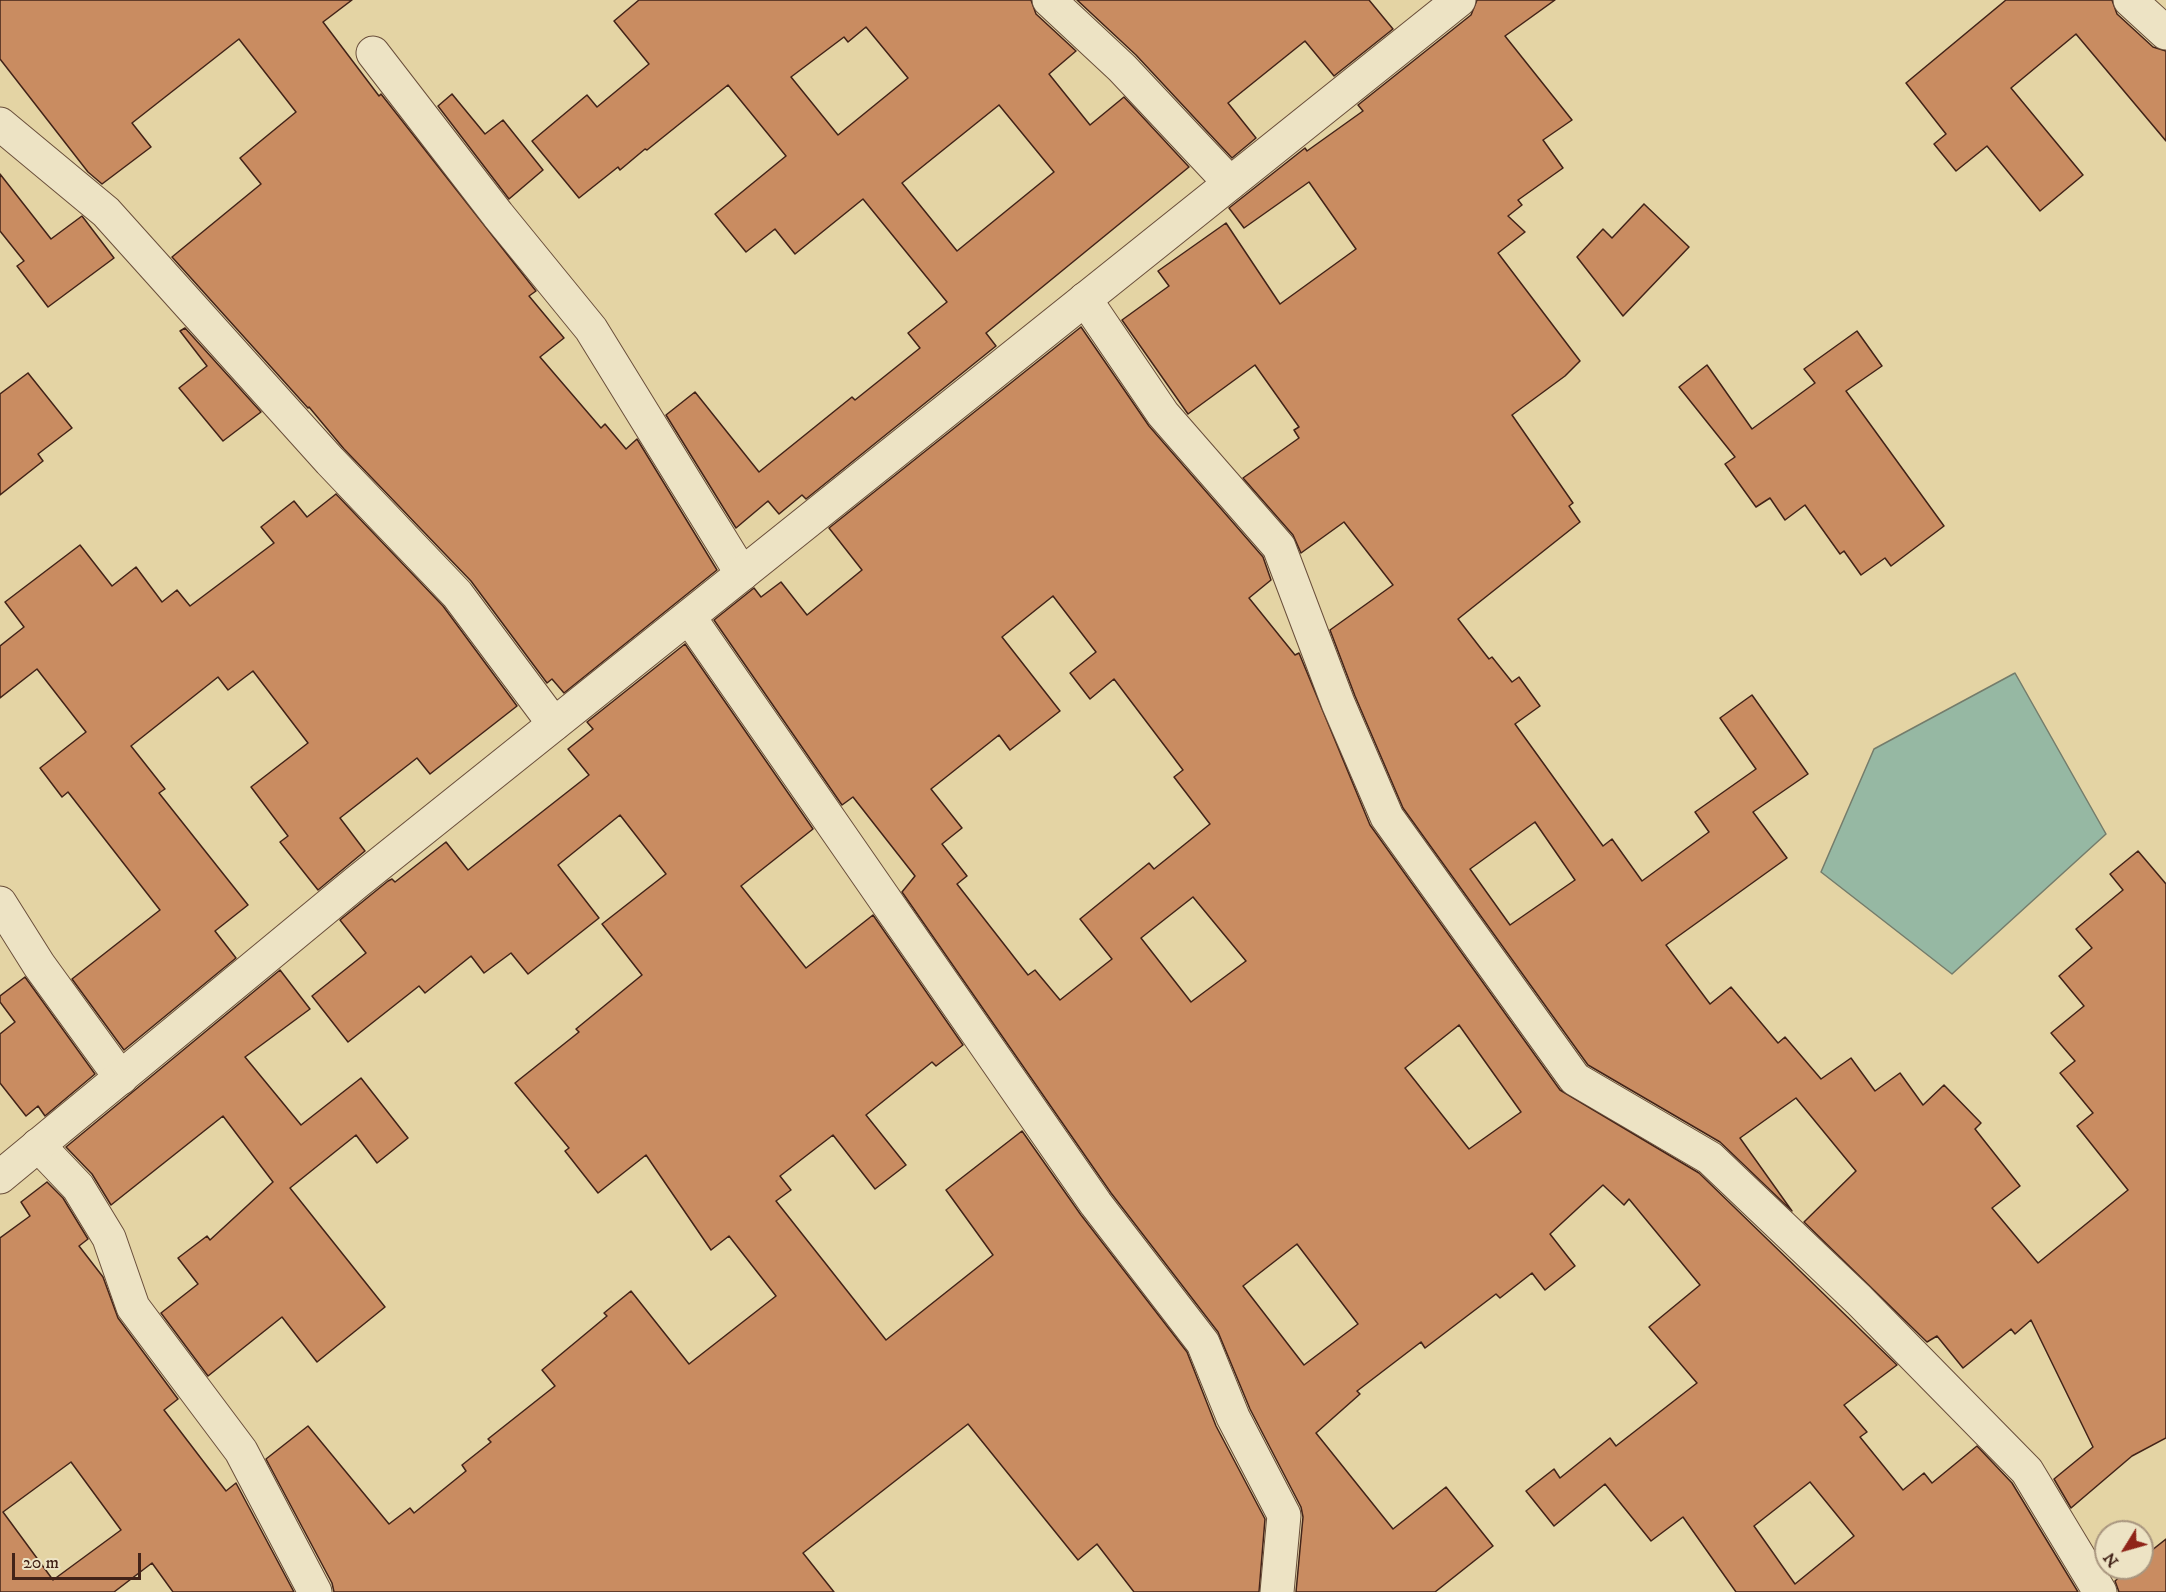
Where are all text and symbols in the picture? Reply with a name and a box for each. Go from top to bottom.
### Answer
north arrow [2094,1520,2154,1580]
scale bar [15,1541,144,1579]
text: N [2099,1548,2123,1571]
text: 20 m [23,1552,59,1574]

